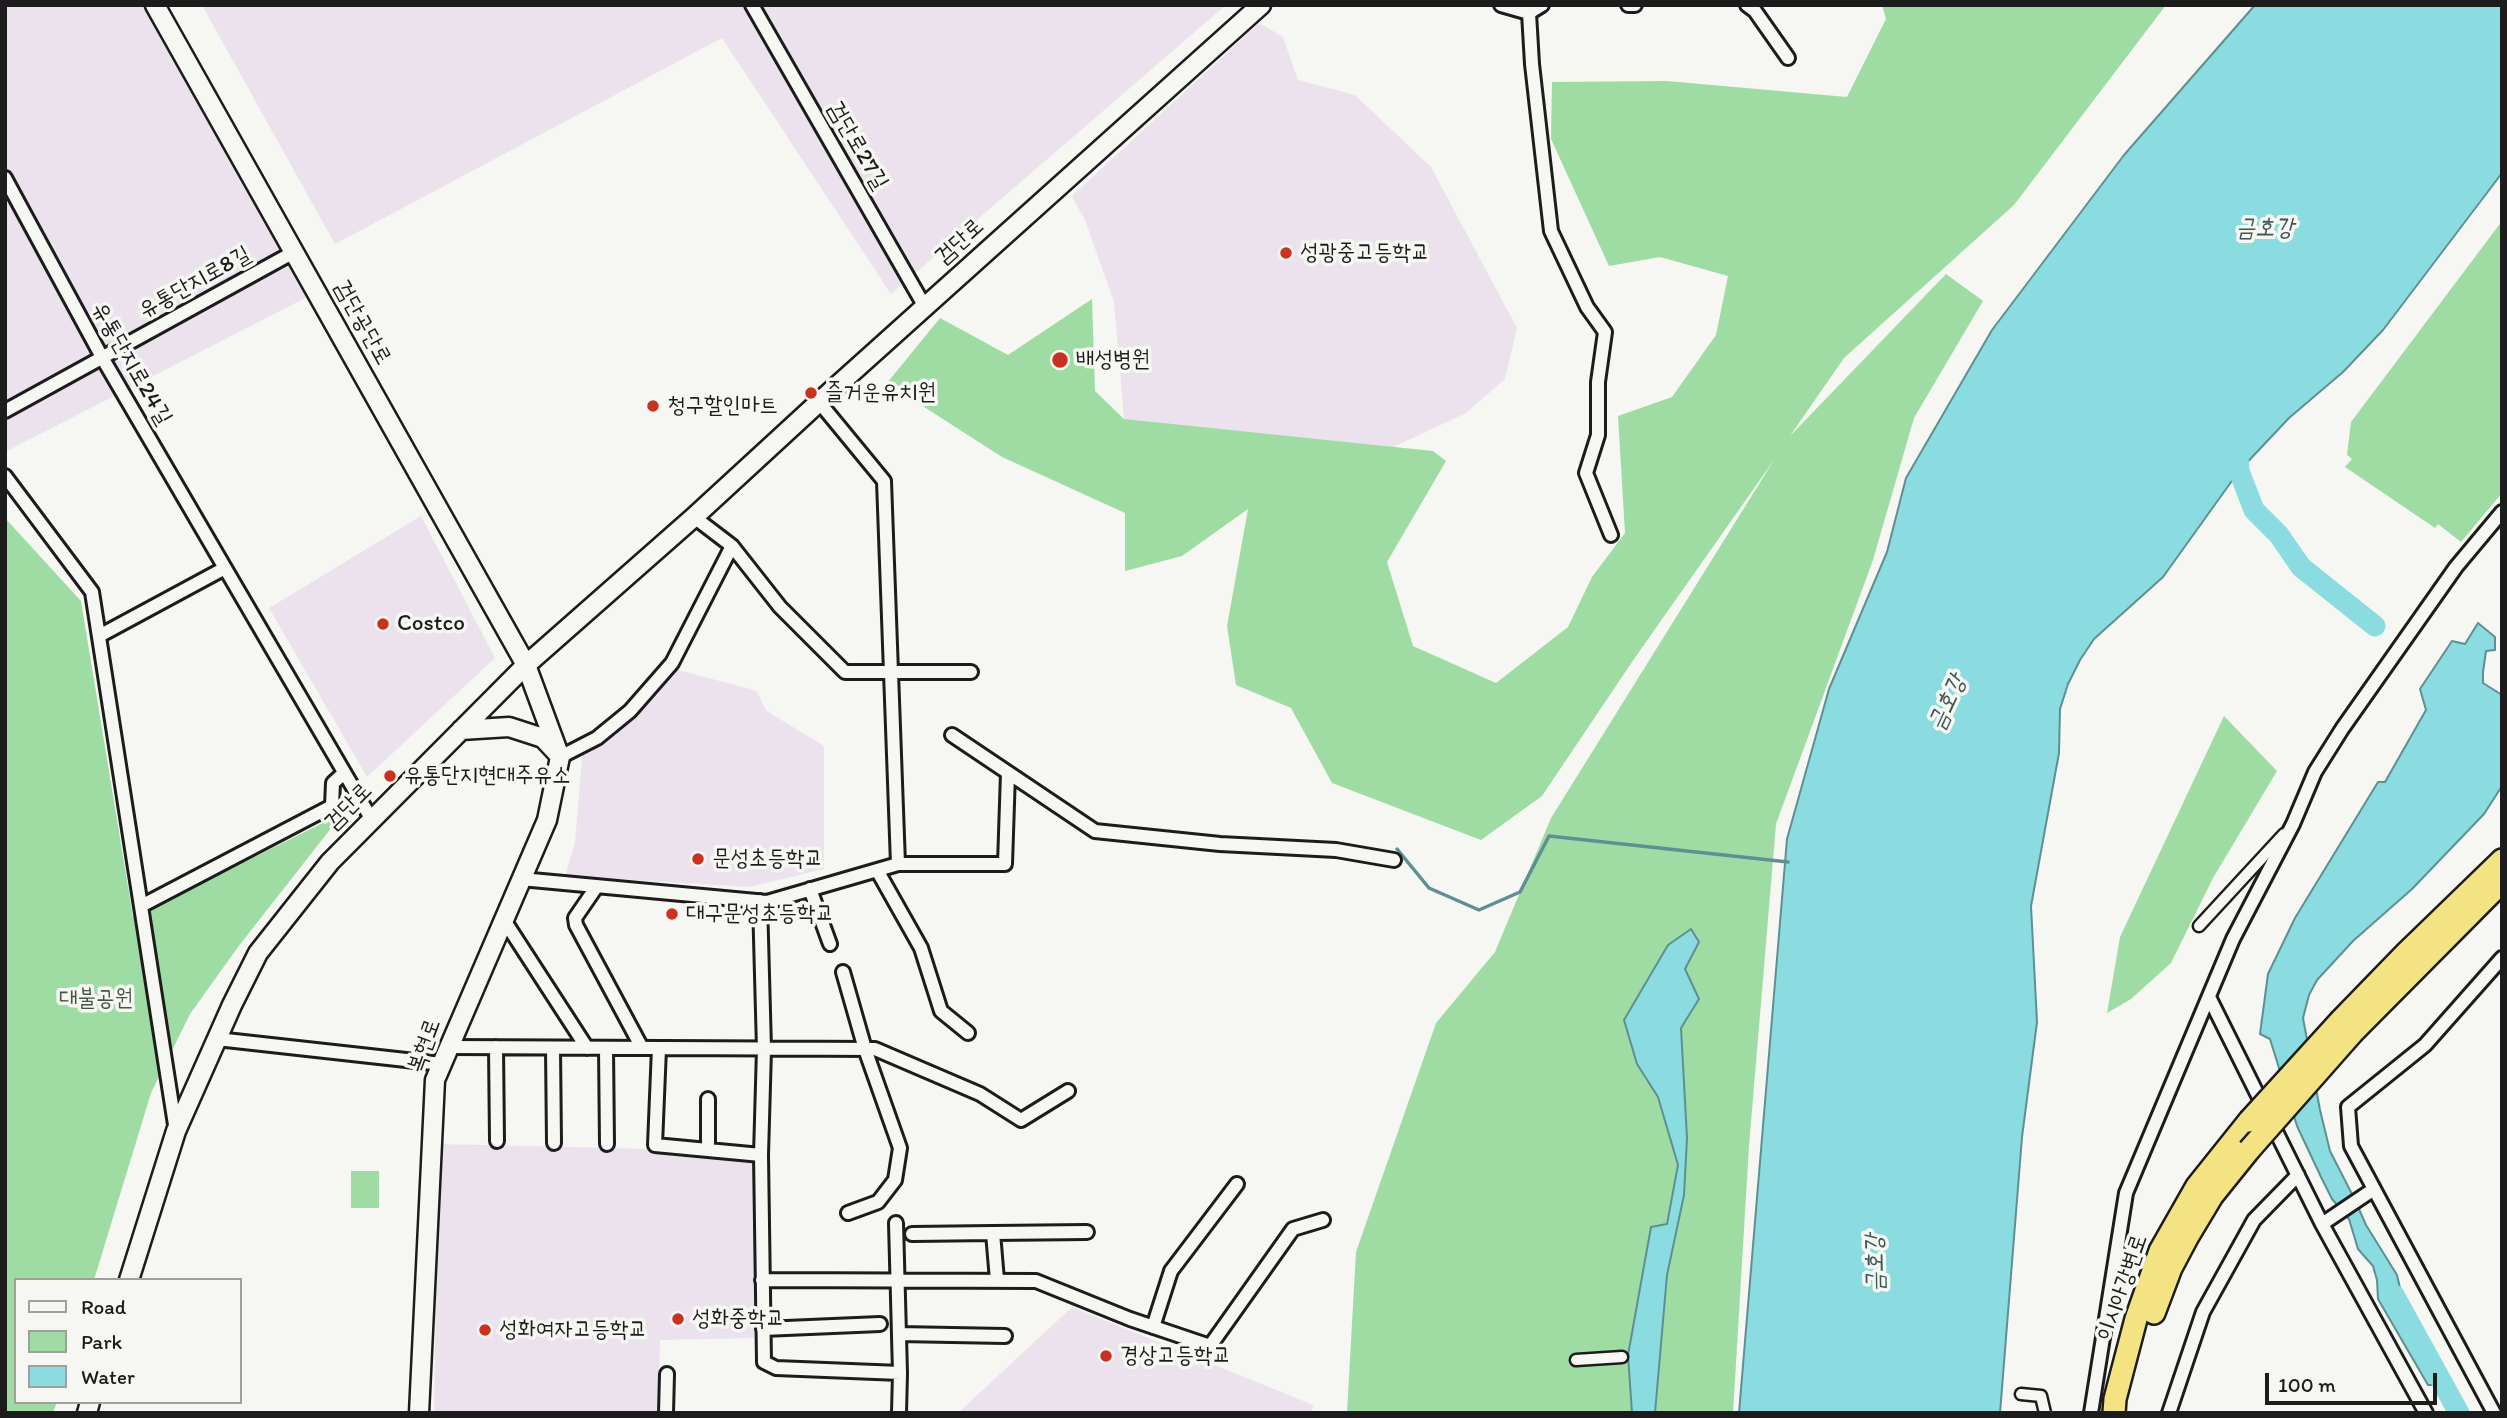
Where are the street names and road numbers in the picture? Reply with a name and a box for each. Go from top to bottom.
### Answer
street label: 검단로27길 [821,97,893,195]
street label: 검단로 [930,213,990,271]
street label: 유통단지로8길 [134,241,256,325]
street label: 검단공단로 [327,276,397,370]
street label: 유통단지로24길 [85,298,177,430]
street label: 검단로 [320,778,378,836]
street label: 복현로 [403,1015,447,1077]
street label: 이시아강변로 [2092,1231,2154,1345]

